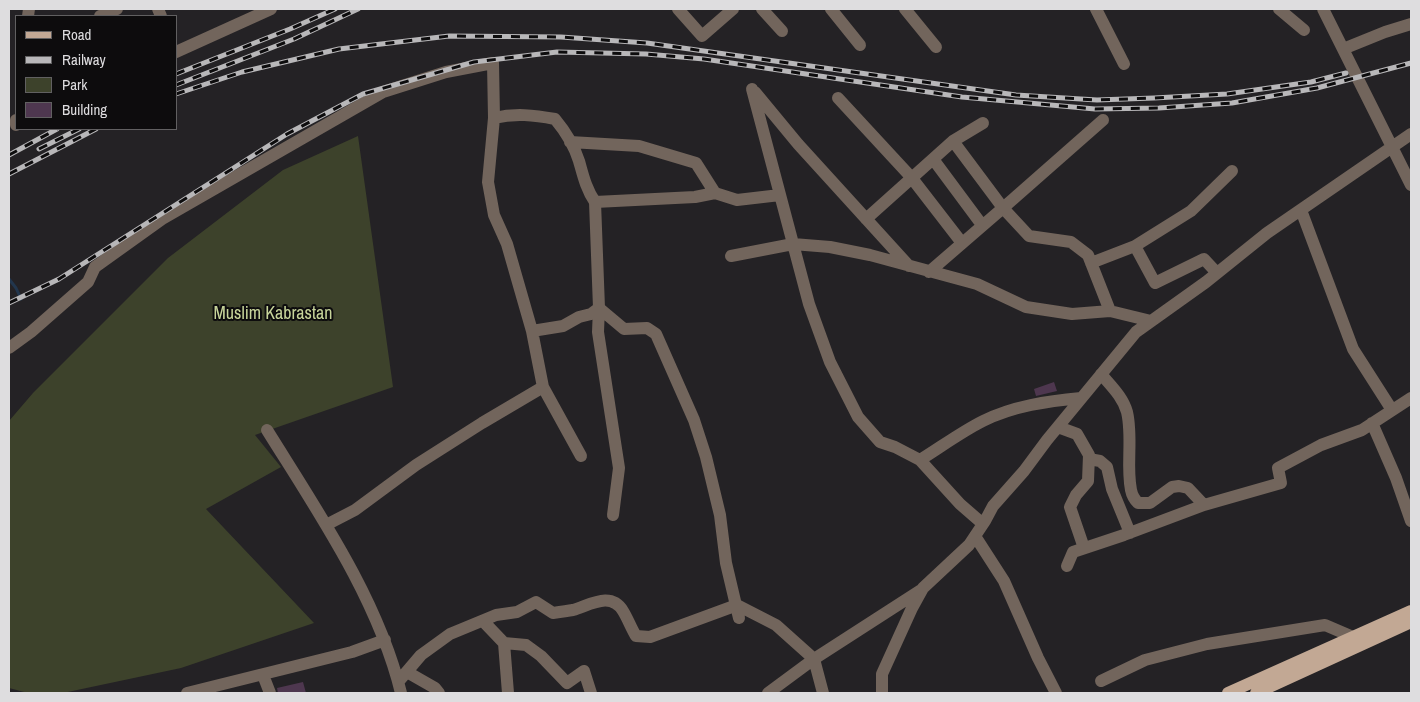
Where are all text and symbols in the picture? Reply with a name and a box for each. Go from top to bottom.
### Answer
legend [15,15,178,130]
text: Road [62,24,91,45]
text: Railway [62,49,106,70]
text: Park [62,74,87,95]
text: Building [62,99,107,120]
park label: Muslim Kabrastan [214,303,332,325]

